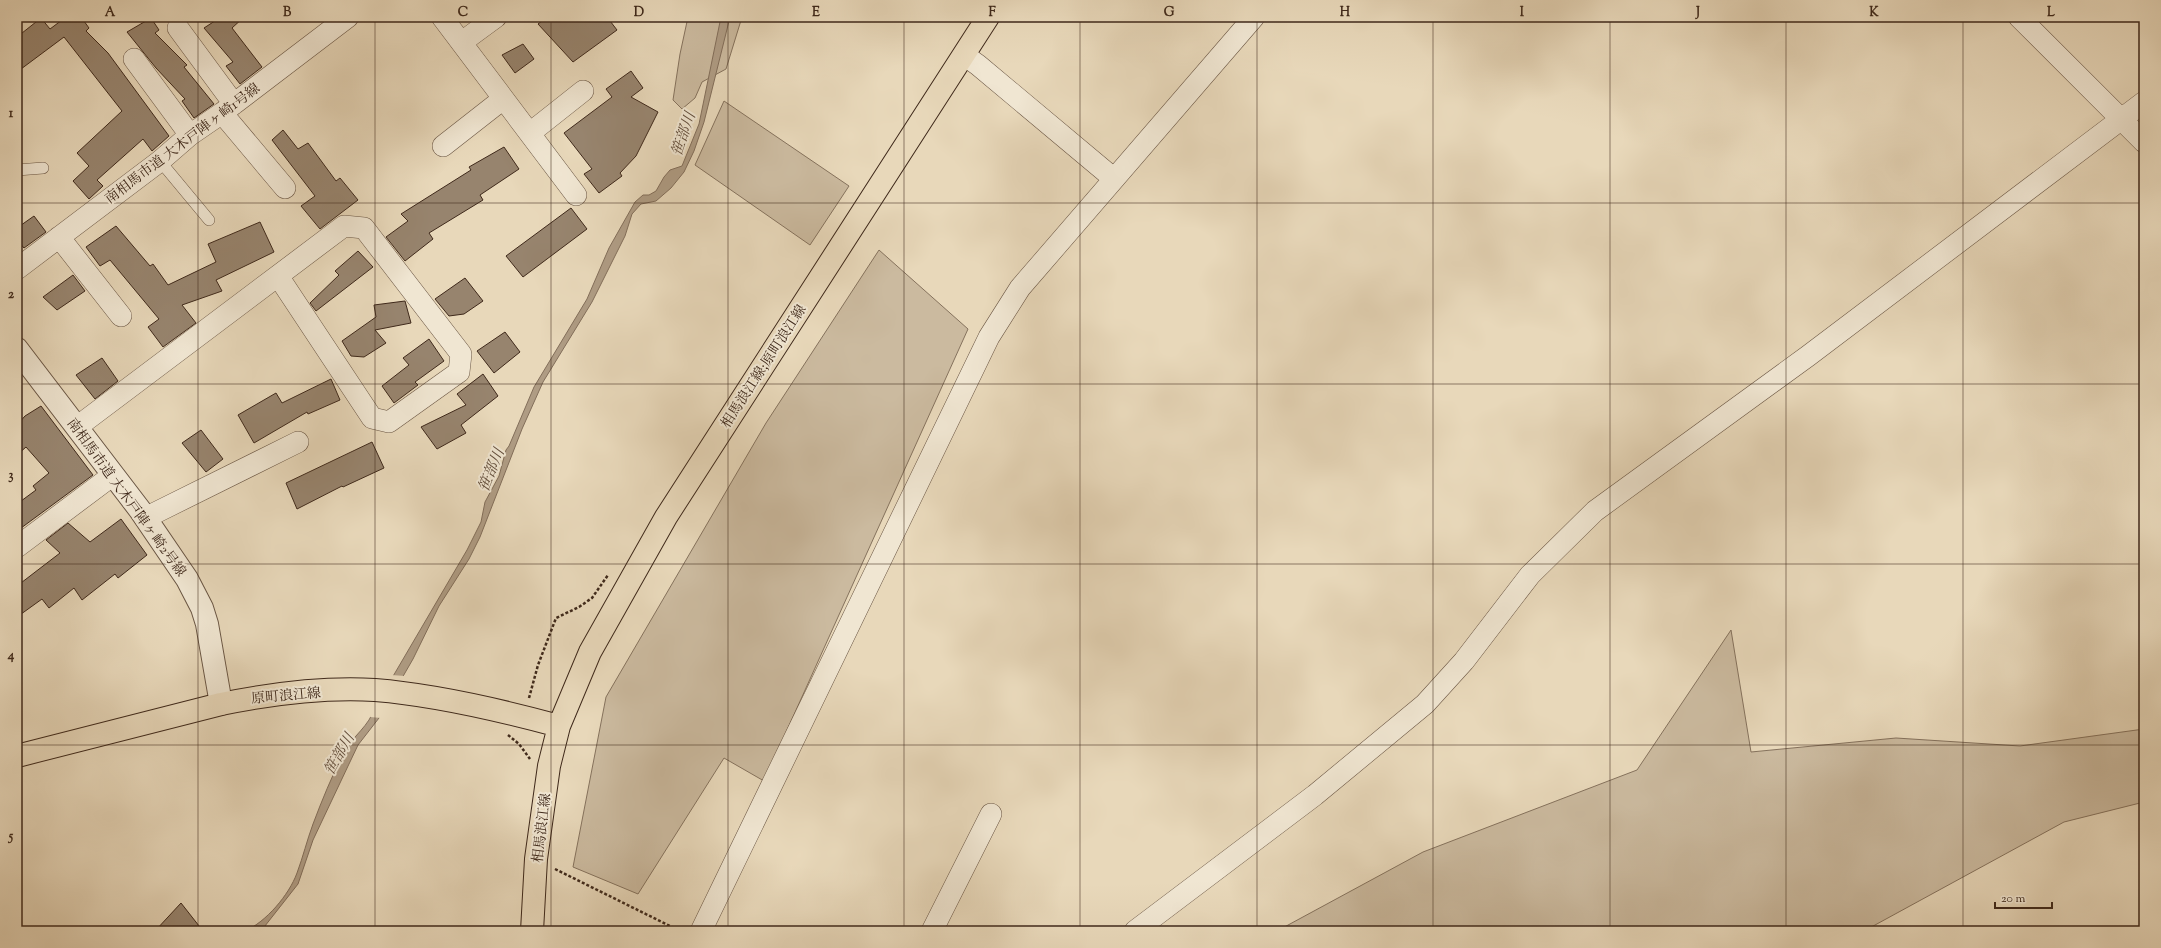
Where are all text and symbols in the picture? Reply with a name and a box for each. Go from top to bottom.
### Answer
text: A [105,4,116,22]
text: B [283,4,292,22]
text: C [458,4,468,22]
text: D [634,4,644,22]
text: E [812,4,820,22]
text: F [988,4,996,22]
text: G [1164,4,1175,22]
text: H [1340,4,1351,22]
text: I [1520,4,1525,22]
text: J [1695,4,1700,22]
text: K [1869,4,1879,22]
text: L [2047,4,2055,22]
street label: 南相馬市道 大木戸陣ヶ崎1号線 [101,80,265,210]
text: 1 [9,105,14,123]
water label: 笹部川 [667,108,702,159]
text: 2 [8,286,15,304]
street label: 相馬浪江線;原町浪江線 [717,301,812,433]
street label: 南相馬市道 大木戸陣ヶ崎2号線 [61,415,190,582]
water label: 笹部川 [474,444,511,495]
text: 3 [8,467,14,485]
text: 4 [7,647,15,665]
street label: 原町浪江線 [250,684,322,710]
water label: 笹部川 [320,728,362,779]
street label: 相馬浪江線 [529,792,557,864]
text: 5 [8,828,14,846]
scale bar [1995,884,2052,910]
text: 20 m [2001,890,2026,908]

